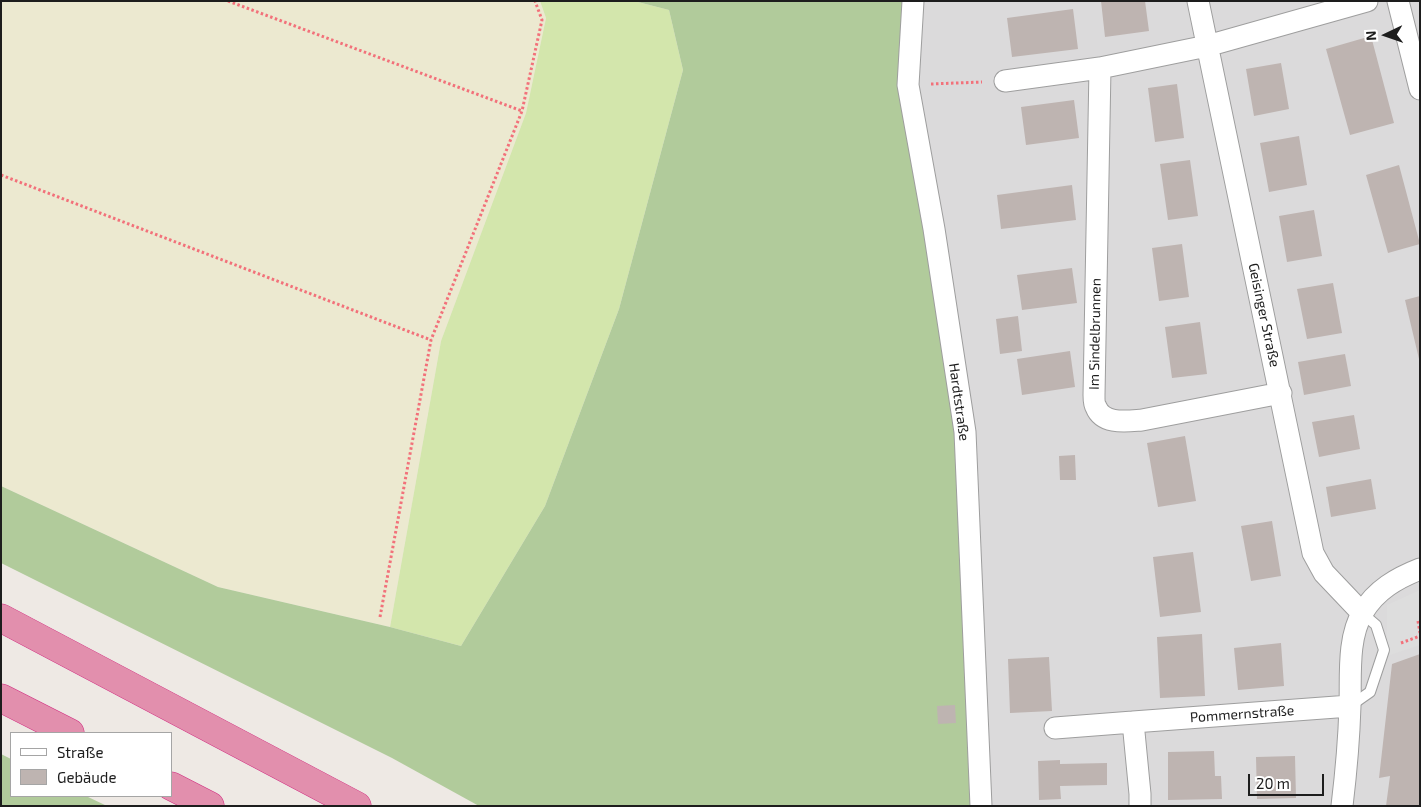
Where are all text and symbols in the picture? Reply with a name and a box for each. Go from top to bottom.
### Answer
north arrow [1361,10,1411,60]
text: N [1362,30,1379,41]
street label: Geisinger Straße [1245,261,1283,369]
street label: Im Sindelbrunnen [1086,278,1104,390]
street label: Hardtstraße [945,362,973,442]
street label: Pommernstraße [1189,702,1295,726]
legend [10,732,172,797]
text: Straße [57,743,103,761]
scale bar [1251,764,1327,796]
text: Gebäude [57,768,116,786]
text: 20 m [1256,774,1290,792]

